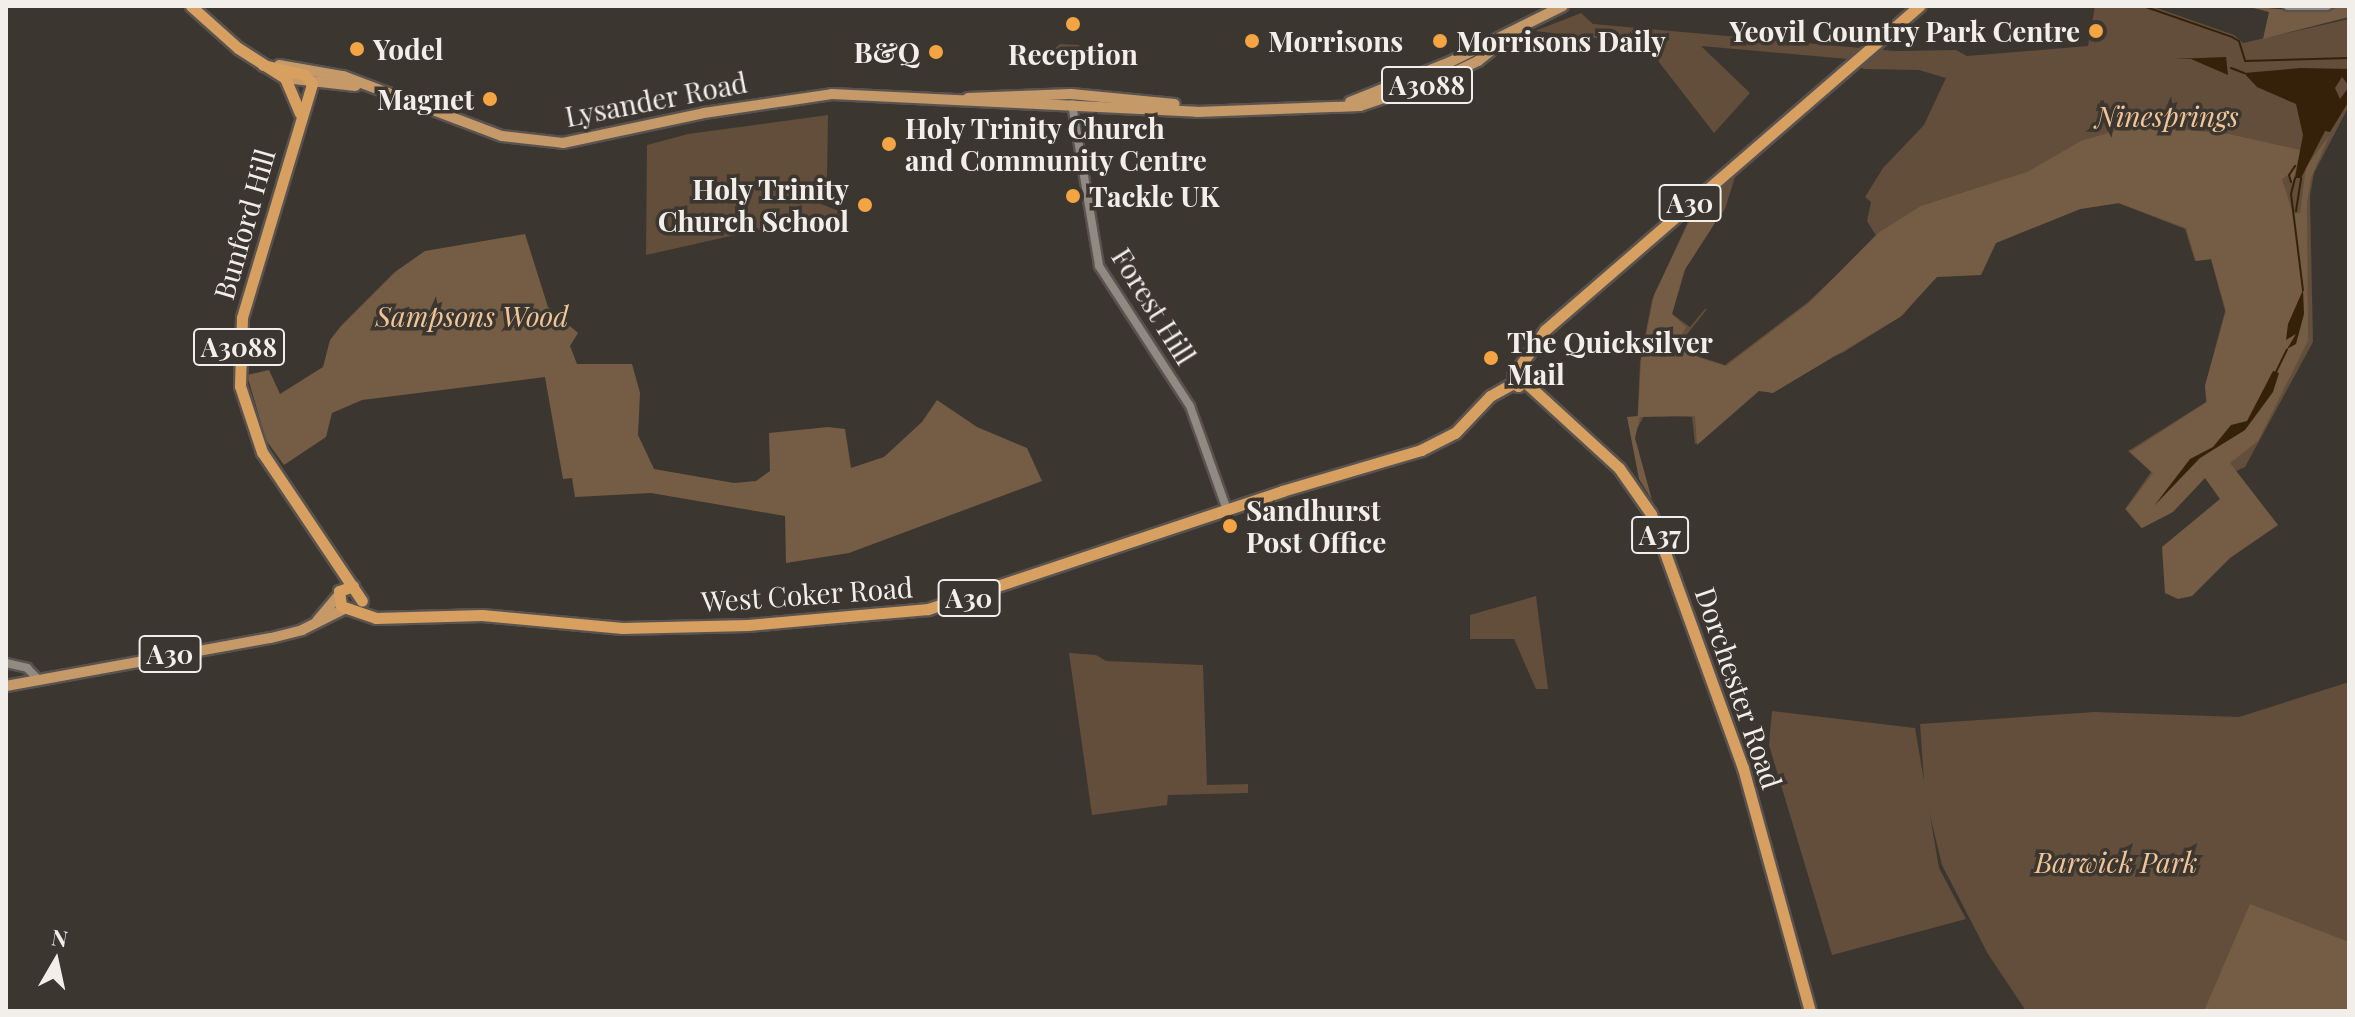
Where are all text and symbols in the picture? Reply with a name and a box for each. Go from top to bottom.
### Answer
place label: Yeovil Country Park Centre [1728,14,2080,48]
marker: Reception [1064,15,1082,33]
marker: Yeovil Country Park Centre [2087,22,2105,40]
place label: Morrisons [1268,24,1403,58]
place label: Morrisons Daily [1456,24,1666,58]
place label: Yodel [373,32,444,66]
marker: Morrisons [1243,32,1261,50]
marker: Morrisons Daily [1431,32,1449,50]
place label: B&Q [854,35,920,69]
place label: Reception [1008,37,1138,71]
marker: Yodel [348,40,366,58]
marker: B&Q [927,43,945,61]
road number: A3088 [1381,63,1473,107]
street label: Lysander Road [562,65,750,133]
place label: Magnet [377,82,474,116]
marker: Magnet [481,90,499,108]
park label: Ninesprings [2095,99,2239,133]
place label: Holy Trinity Church and Community Centre [905,111,1208,177]
marker: Holy Trinity Church and Community Centre [880,135,898,153]
street label: Bunford Hill [206,145,282,303]
place label: Holy Trinity Church School [658,172,849,238]
place label: Tackle UK [1089,179,1219,213]
road number: A30 [1658,181,1722,225]
marker: Tackle UK [1064,187,1082,205]
marker: Holy Trinity Church School [856,196,874,214]
street label: Forest Hill [1105,241,1203,371]
park label: Sampsons Wood [376,299,568,333]
road number: A3088 [193,325,285,369]
place label: The Quicksilver Mail [1507,325,1713,391]
marker: The Quicksilver Mail [1482,349,1500,367]
place label: Sandhurst Post Office [1246,493,1386,559]
road number: A37 [1630,513,1690,557]
marker: Sandhurst Post Office [1221,517,1239,535]
street label: West Coker Road [699,570,915,618]
road number: A30 [937,576,1001,620]
street label: Dorchester Road [1689,583,1789,793]
road number: A30 [138,632,202,676]
park label: Barwick Park [2035,845,2197,879]
north arrow [16,921,96,1001]
text: N [50,921,70,953]

